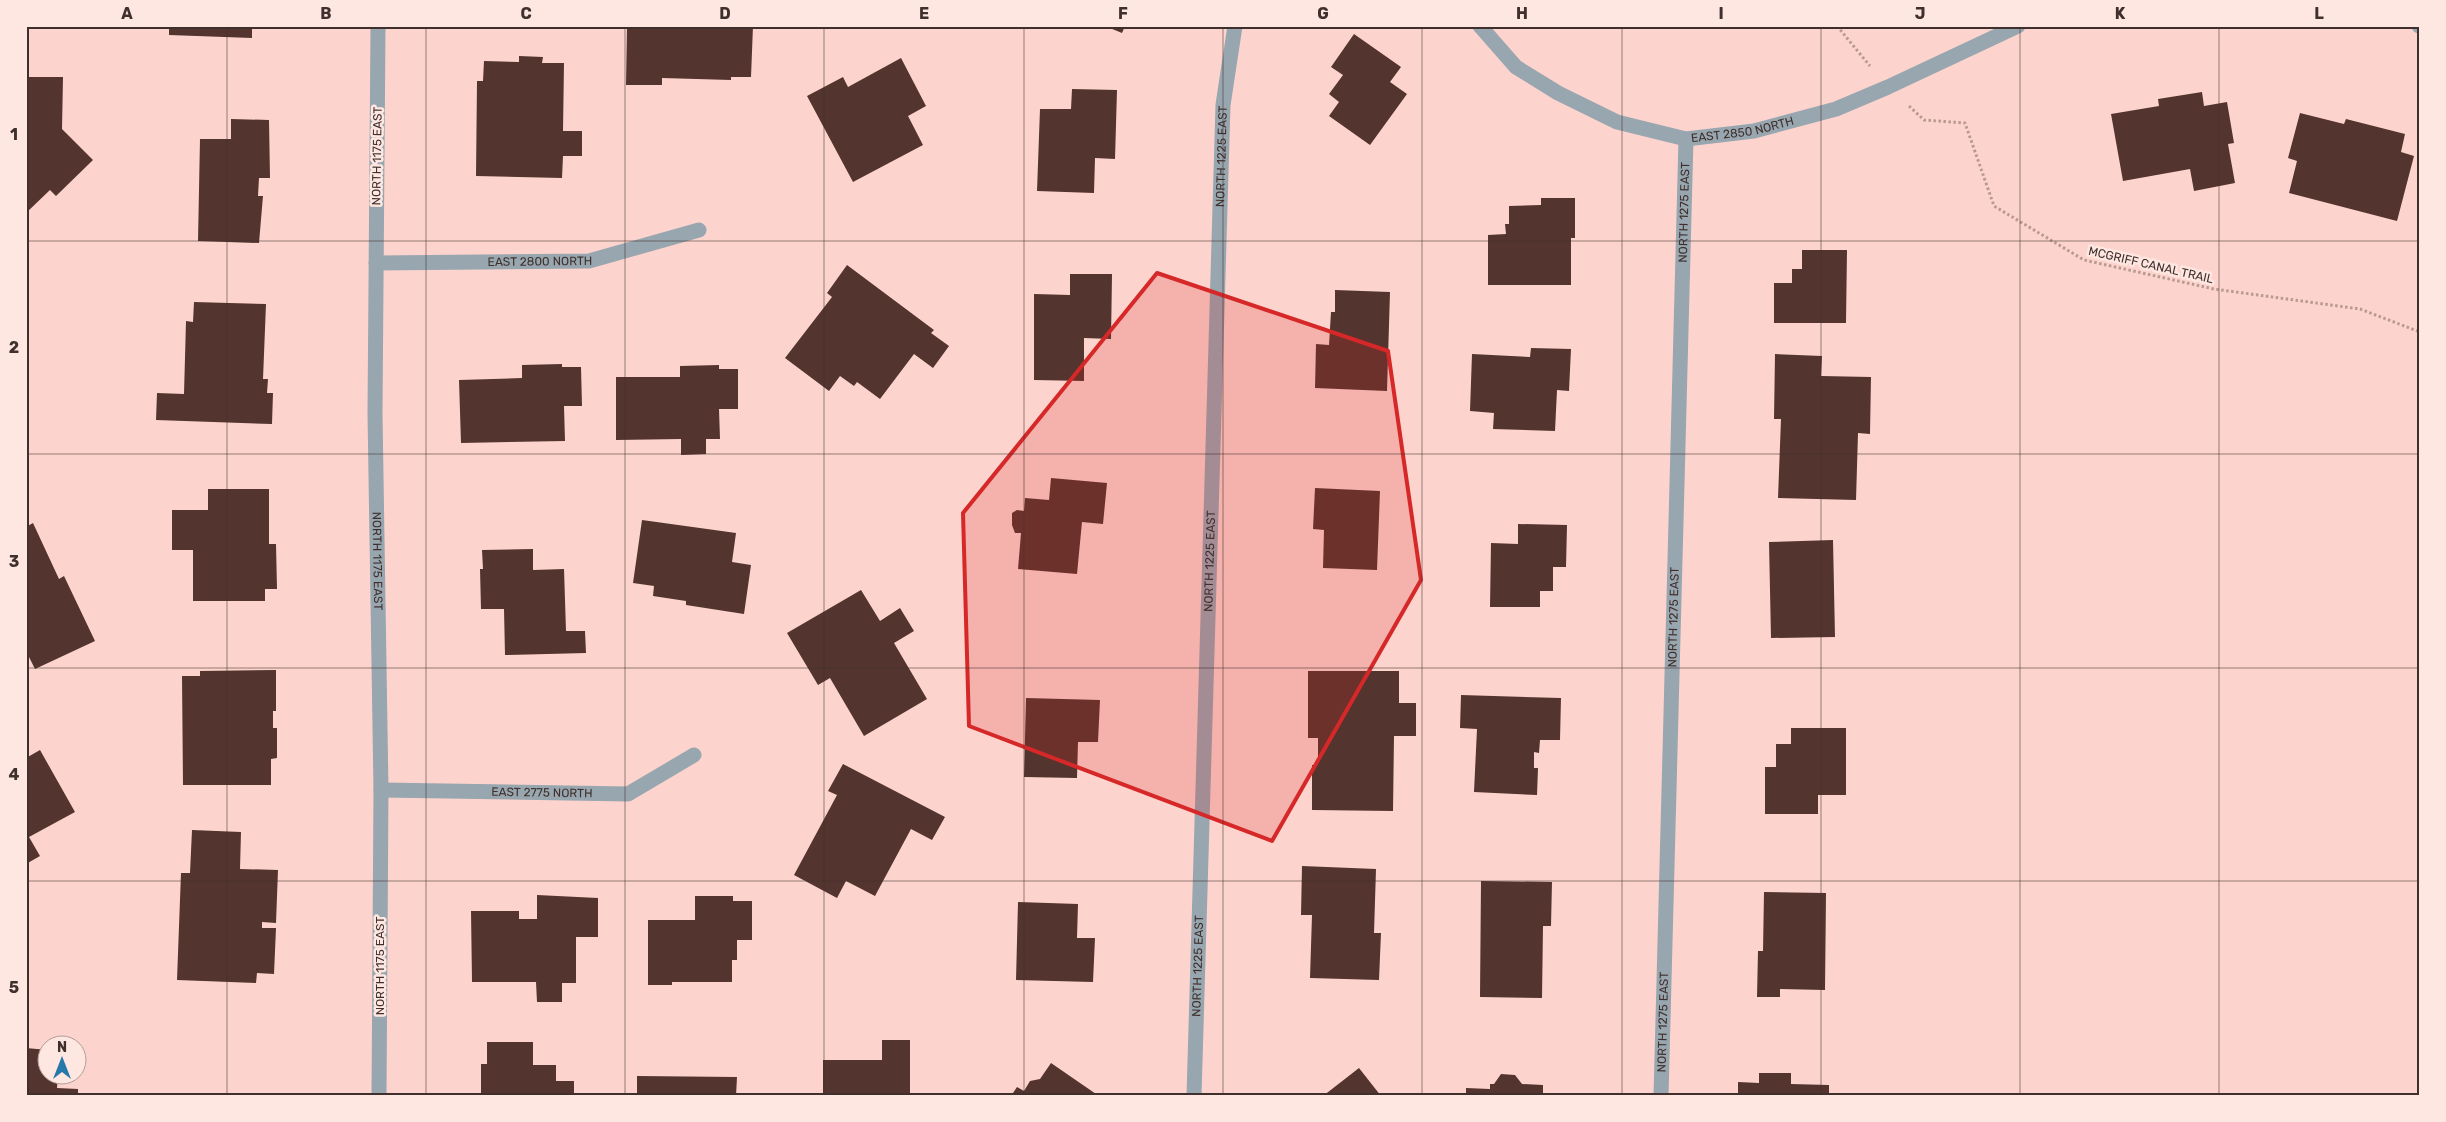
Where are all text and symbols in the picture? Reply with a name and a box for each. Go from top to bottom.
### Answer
text: A [121,4,133,23]
text: B [320,4,332,23]
text: C [520,4,532,23]
text: D [719,4,731,23]
text: E [919,4,929,23]
text: F [1118,4,1128,23]
text: G [1317,4,1329,23]
text: H [1516,4,1528,23]
text: I [1718,4,1724,23]
text: J [1915,4,1925,23]
text: K [2115,4,2126,23]
text: L [2314,4,2324,23]
street label: NORTH 1225 EAST [1213,105,1230,207]
street label: NORTH 1175 EAST [369,106,385,205]
street label: EAST 2850 NORTH [1690,114,1795,145]
text: 1 [10,125,18,144]
street label: NORTH 1275 EAST [1676,162,1692,263]
street label: MCGRIFF CANAL TRAIL [2087,244,2215,286]
street label: EAST 2800 NORTH [488,254,592,269]
text: 2 [9,338,19,357]
street label: NORTH 1225 EAST [1201,510,1218,612]
street label: NORTH 1175 EAST [370,511,385,611]
text: 3 [9,552,19,571]
street label: NORTH 1275 EAST [1665,567,1682,668]
text: 4 [9,765,20,784]
street label: EAST 2775 NORTH [491,785,593,800]
street label: NORTH 1225 EAST [1189,915,1206,1017]
street label: NORTH 1175 EAST [373,917,387,1015]
street label: NORTH 1275 EAST [1655,971,1671,1073]
text: 5 [9,978,19,997]
north arrow [38,1034,88,1084]
text: N [57,1039,67,1056]

